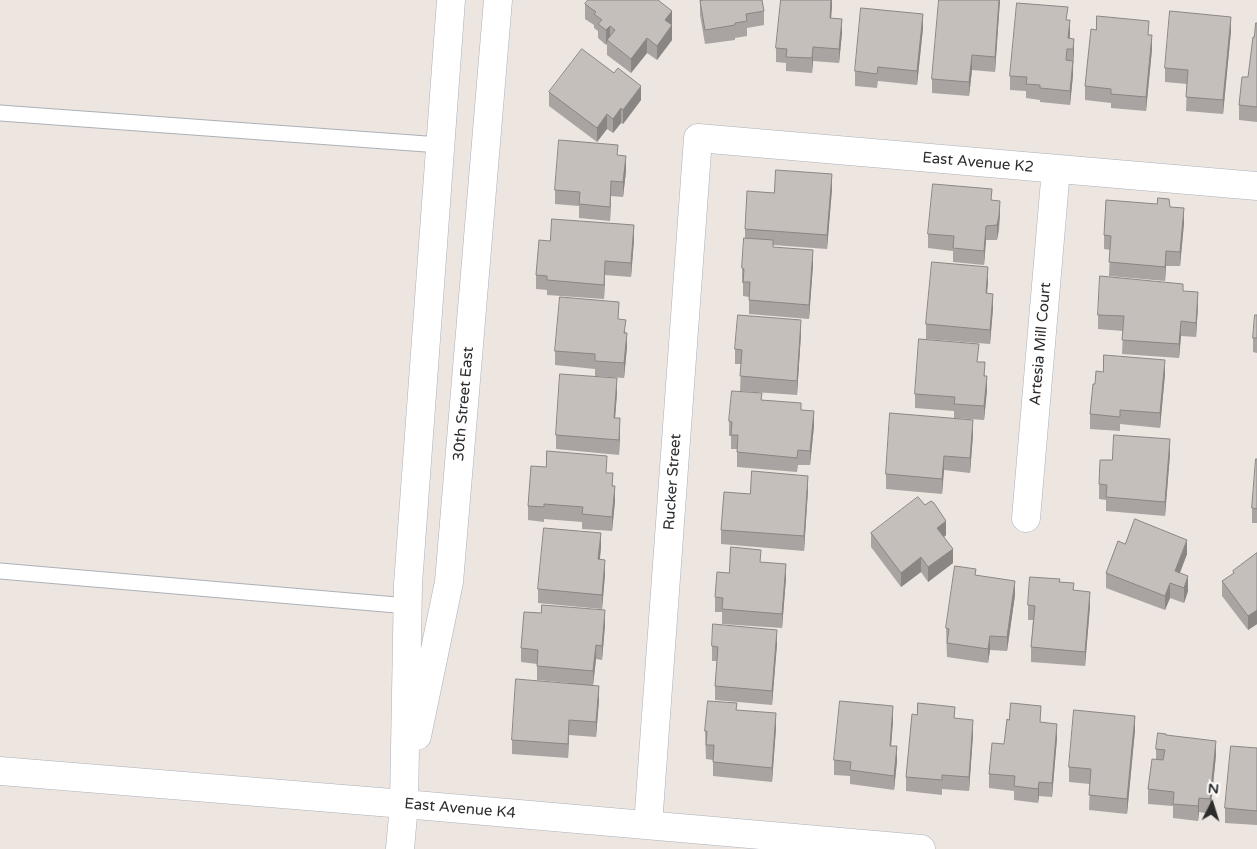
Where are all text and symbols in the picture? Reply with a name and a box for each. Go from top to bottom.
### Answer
street label: East Avenue K2 [922,149,1034,177]
street label: Artesia Mill Court [1027,282,1055,406]
street label: 30th Street East [450,346,478,462]
street label: Rucker Street [661,433,685,531]
north arrow [1187,779,1237,829]
text: N [1207,780,1220,798]
street label: East Avenue K4 [404,795,516,823]

